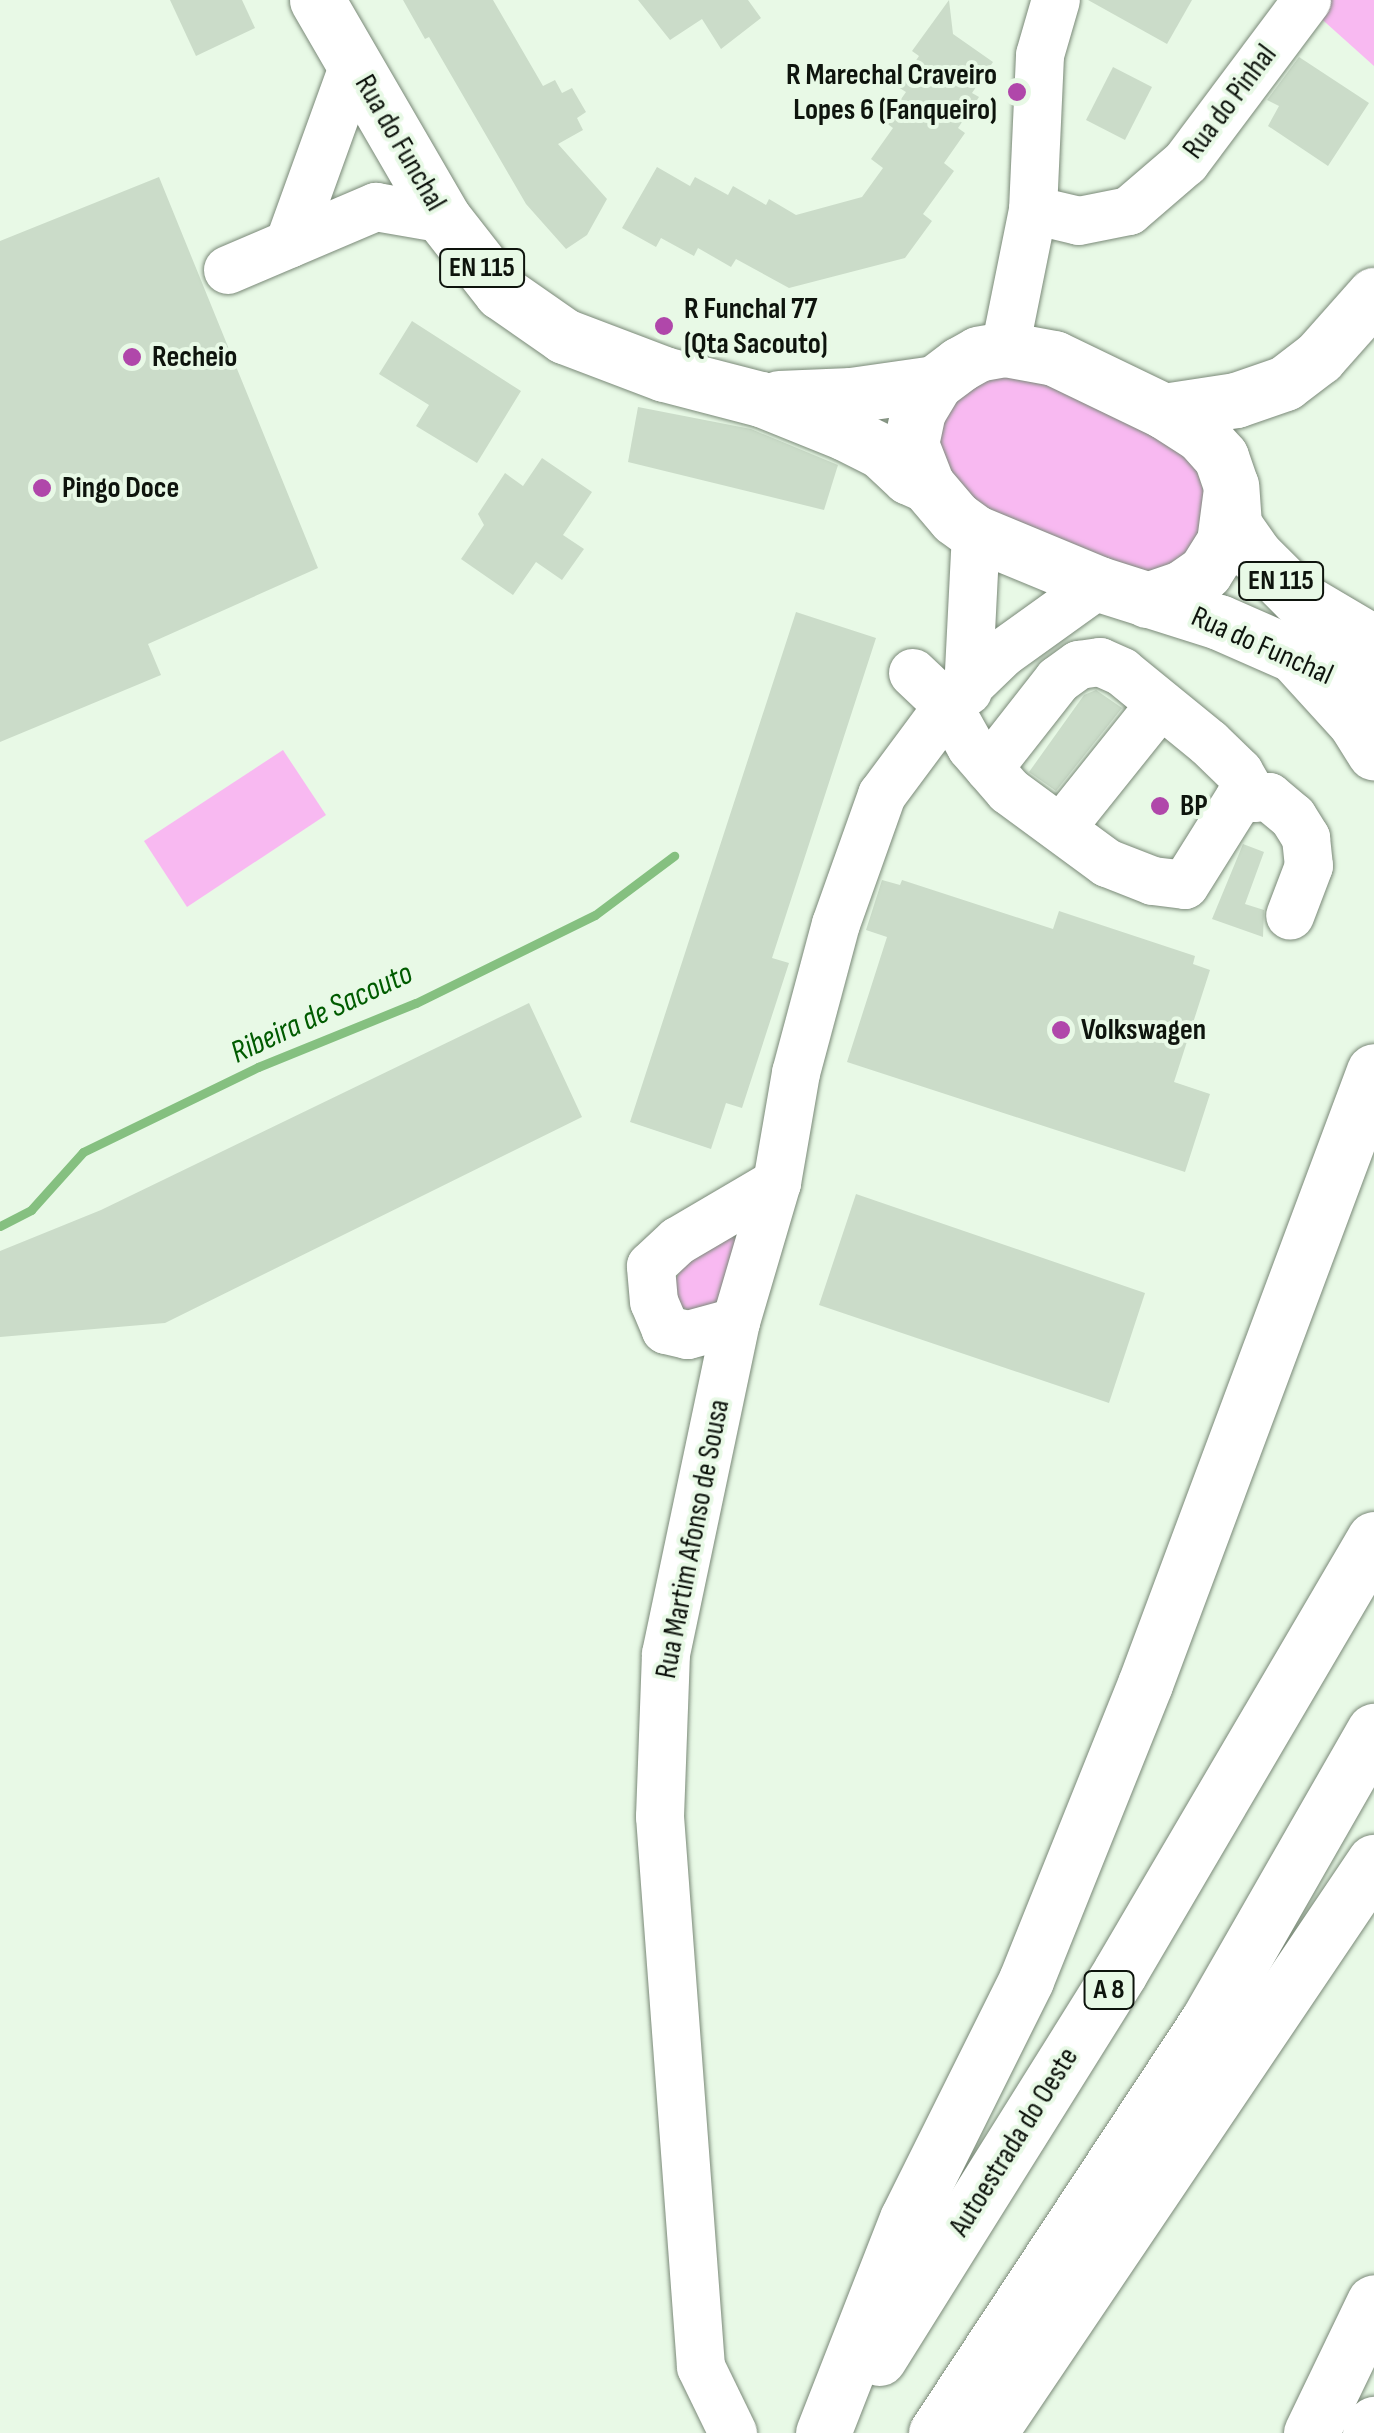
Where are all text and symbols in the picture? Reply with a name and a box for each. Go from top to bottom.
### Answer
street label: Rua do Pinhal [1175,38,1285,166]
place label: R Marechal Craveiro Lopes 6 (Fanqueiro) [786,57,997,128]
street label: Rua do Funchal [347,69,453,217]
marker: R Marechal Craveiro Lopes 6 (Fanqueiro) [1006,81,1028,103]
road number: EN 115 [437,245,527,291]
place label: R Funchal 77 (Qta Sacouto) [684,291,828,362]
marker: R Funchal 77 (Qta Sacouto) [653,315,675,337]
place label: Recheio [152,339,237,375]
marker: Recheio [121,346,143,368]
place label: Pingo Doce [62,470,179,506]
marker: Pingo Doce [31,477,53,499]
road number: EN 115 [1236,558,1326,604]
street label: Rua do Funchal [1186,599,1338,693]
place label: BP [1180,788,1208,824]
marker: BP [1149,795,1171,817]
water label: Ribeira de Sacouto [225,955,419,1073]
place label: Volkswagen [1081,1012,1206,1048]
marker: Volkswagen [1050,1019,1072,1041]
street label: Rua Martim Afonso de Sousa [648,1396,738,1682]
road number: A 8 [1082,1967,1136,2013]
street label: Autoestrada do Oeste [942,2041,1086,2243]

